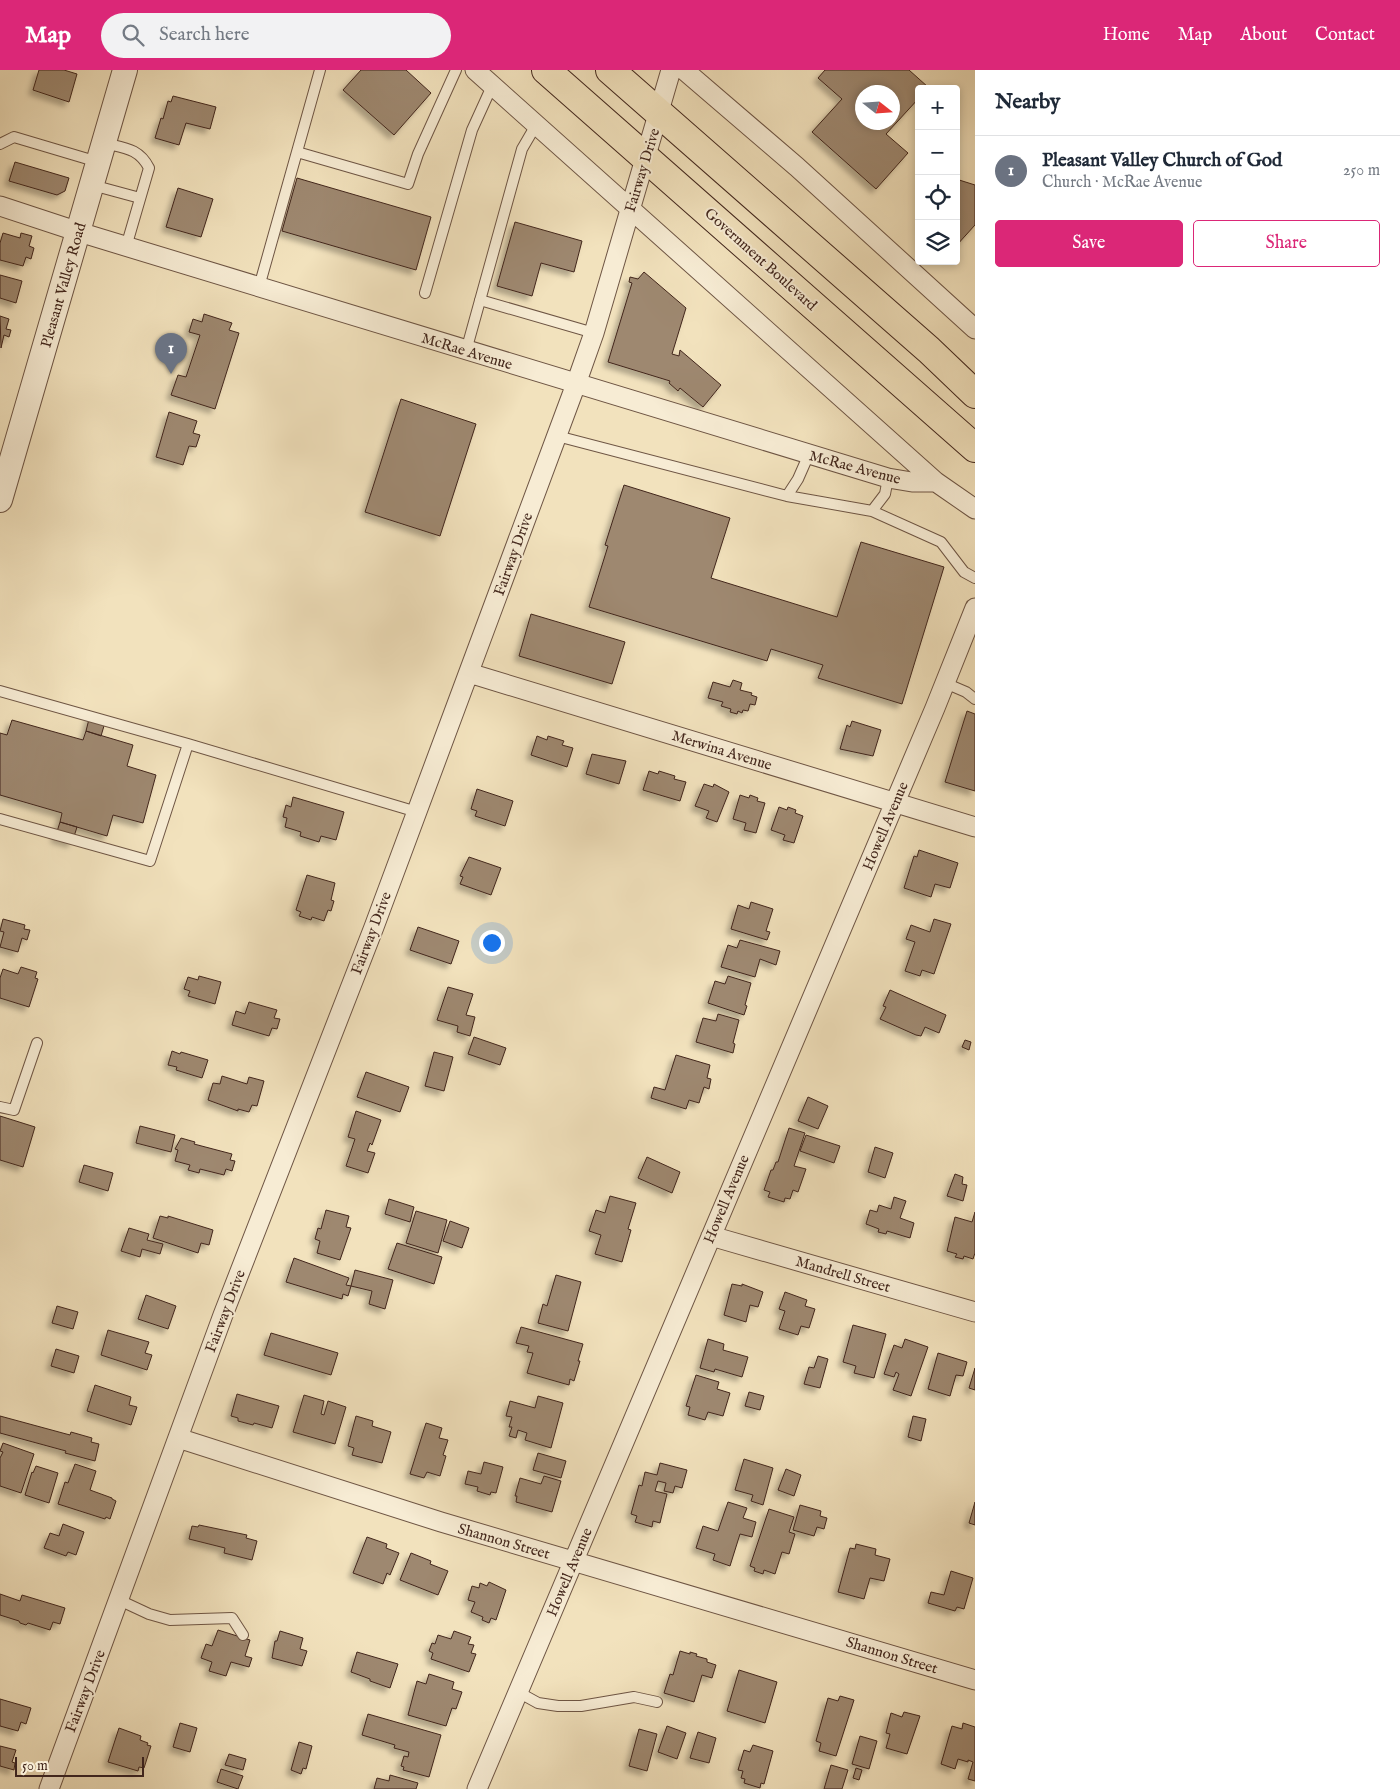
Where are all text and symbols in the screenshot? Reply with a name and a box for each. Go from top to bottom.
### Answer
search box [101,13,451,58]
text: Map [25,20,71,51]
icon: search [119,21,147,49]
text: Search here [159,23,250,47]
text: Home [1103,24,1150,47]
text: Map [1178,24,1212,47]
text: About [1240,24,1287,47]
text: Contact [1315,24,1375,47]
north arrow [855,85,900,130]
map controls [915,85,960,265]
button: + [915,85,960,130]
text: Nearby [995,89,1060,116]
street label: Fairway Drive [621,126,664,215]
button: − [915,130,960,175]
text: Pleasant Valley Church of God [1042,149,1282,173]
text: 1 [1008,161,1014,181]
text: 250 m [1343,161,1380,181]
text: Church · McRae Avenue [1042,173,1202,193]
button: locate [915,175,960,220]
street label: Government Boulevard [700,204,822,316]
street label: Pleasant Valley Road [37,220,91,350]
button: layers [915,220,960,265]
button: Save [995,220,1183,267]
button: Share [1193,220,1380,267]
street label: McRae Avenue [419,329,515,374]
pin: 1 [155,333,187,374]
street label: McRae Avenue [807,446,903,489]
street label: Fairway Drive [490,510,537,598]
street label: Merwina Avenue [669,726,774,775]
street label: Howell Avenue [858,779,913,873]
street label: Fairway Drive [347,889,396,977]
your location [479,930,505,956]
street label: Howell Avenue [699,1152,754,1246]
street label: Mandrell Street [793,1252,892,1297]
street label: Fairway Drive [201,1267,250,1355]
street label: Shannon Street [456,1519,552,1564]
street label: Howell Avenue [542,1525,597,1619]
street label: Shannon Street [844,1633,940,1678]
street label: Fairway Drive [61,1647,110,1735]
scale bar [15,1754,144,1777]
text: 50 m [22,1757,48,1775]

